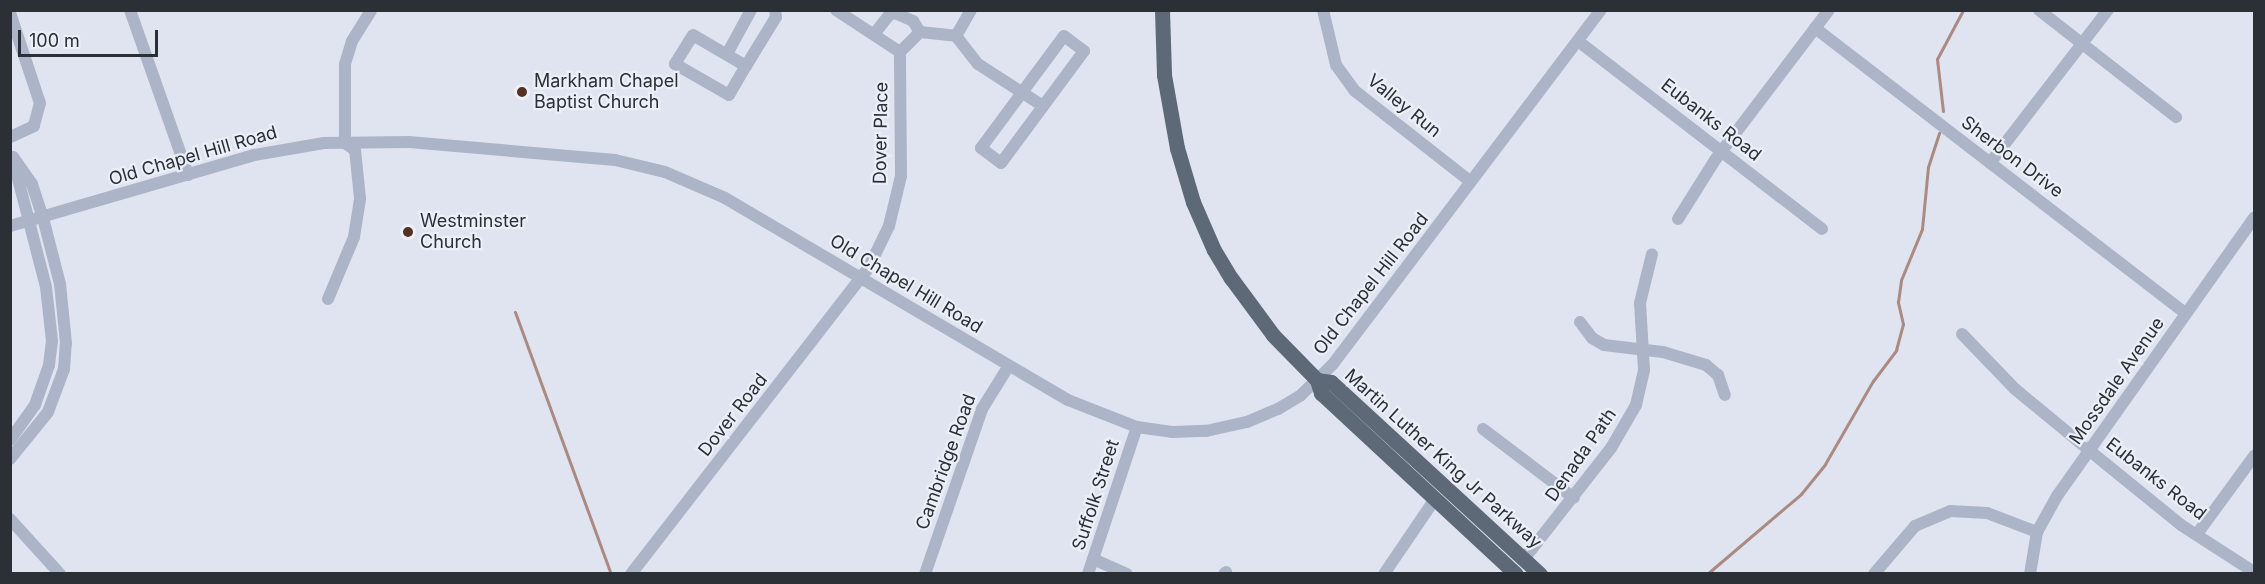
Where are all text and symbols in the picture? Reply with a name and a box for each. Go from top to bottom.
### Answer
scale bar [21,18,160,56]
text: 100 m [29,30,80,51]
street label: Valley Run [1363,70,1445,142]
place label: Markham Chapel Baptist Church [534,71,679,113]
street label: Eubanks Road [1657,74,1765,166]
street label: Dover Place [869,82,893,184]
marker: Markham Chapel Baptist Church [515,85,529,99]
street label: Sherbon Drive [1957,112,2067,202]
street label: Old Chapel Hill Road [106,122,280,190]
street label: Old Chapel Hill Road [1309,209,1433,359]
place label: Westminster Church [420,211,526,254]
marker: Westminster Church [401,225,415,239]
street label: Old Chapel Hill Road [826,230,986,338]
street label: Mossdale Avenue [2065,313,2169,449]
street label: Martin Luther King Jr Parkway [1340,365,1546,553]
street label: Dover Road [694,369,772,461]
street label: Cambridge Road [911,391,981,533]
street label: Denada Path [1541,404,1621,506]
street label: Eubanks Road [2102,433,2210,525]
street label: Suffolk Street [1068,437,1124,553]

